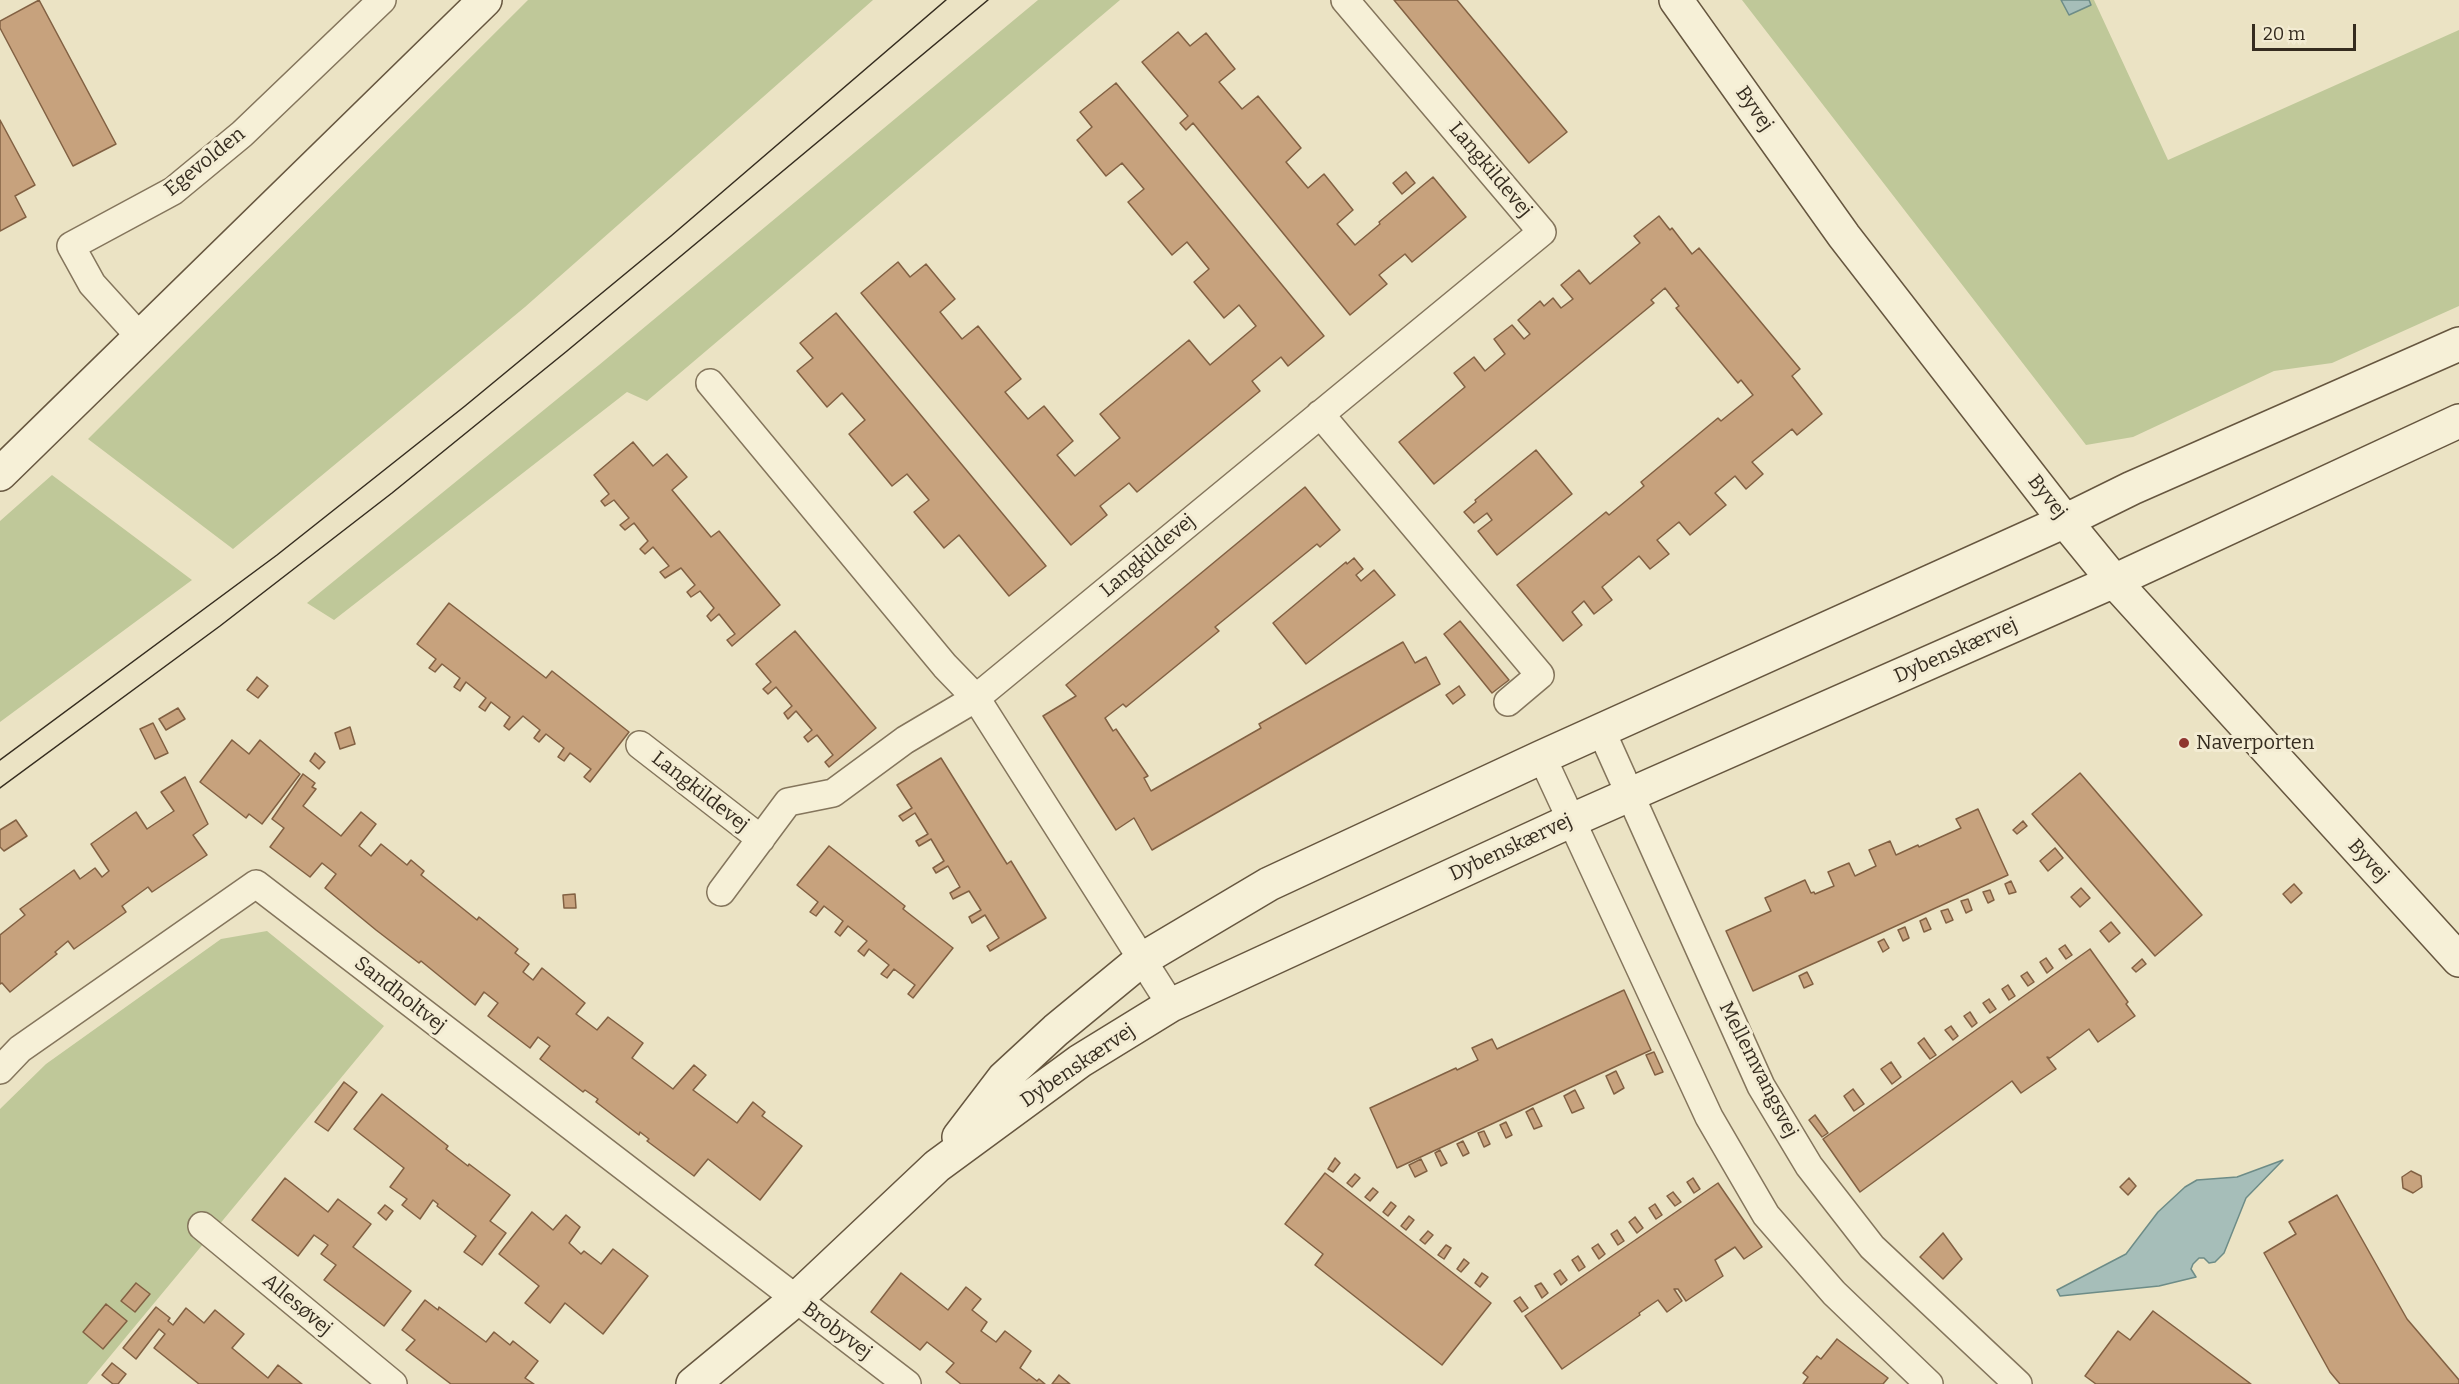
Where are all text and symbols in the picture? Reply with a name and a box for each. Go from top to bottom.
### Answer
scale bar [2255,12,2358,50]
text: 20 m [2263,23,2305,45]
street label: Byvej [1730,82,1778,136]
street label: Langkildevej [1443,118,1537,222]
street label: Egevolden [160,122,250,202]
street label: Byvej [2022,470,2072,524]
street label: Langkildevej [1096,509,1200,603]
street label: Dybenskærvej [1891,613,2021,689]
place label: Naverporten [2196,731,2314,755]
marker: Naverporten [2177,736,2191,750]
street label: Langkildevej [647,747,753,837]
street label: Dybenskærvej [1446,809,1576,887]
street label: Byvej [2343,835,2393,887]
street label: Sandholtvej [349,952,451,1038]
street label: Mellemvangsvej [1713,998,1803,1142]
street label: Dybenskærvej [1016,1019,1140,1113]
street label: Allesøvej [257,1269,337,1341]
street label: Brobyvej [798,1297,876,1365]

